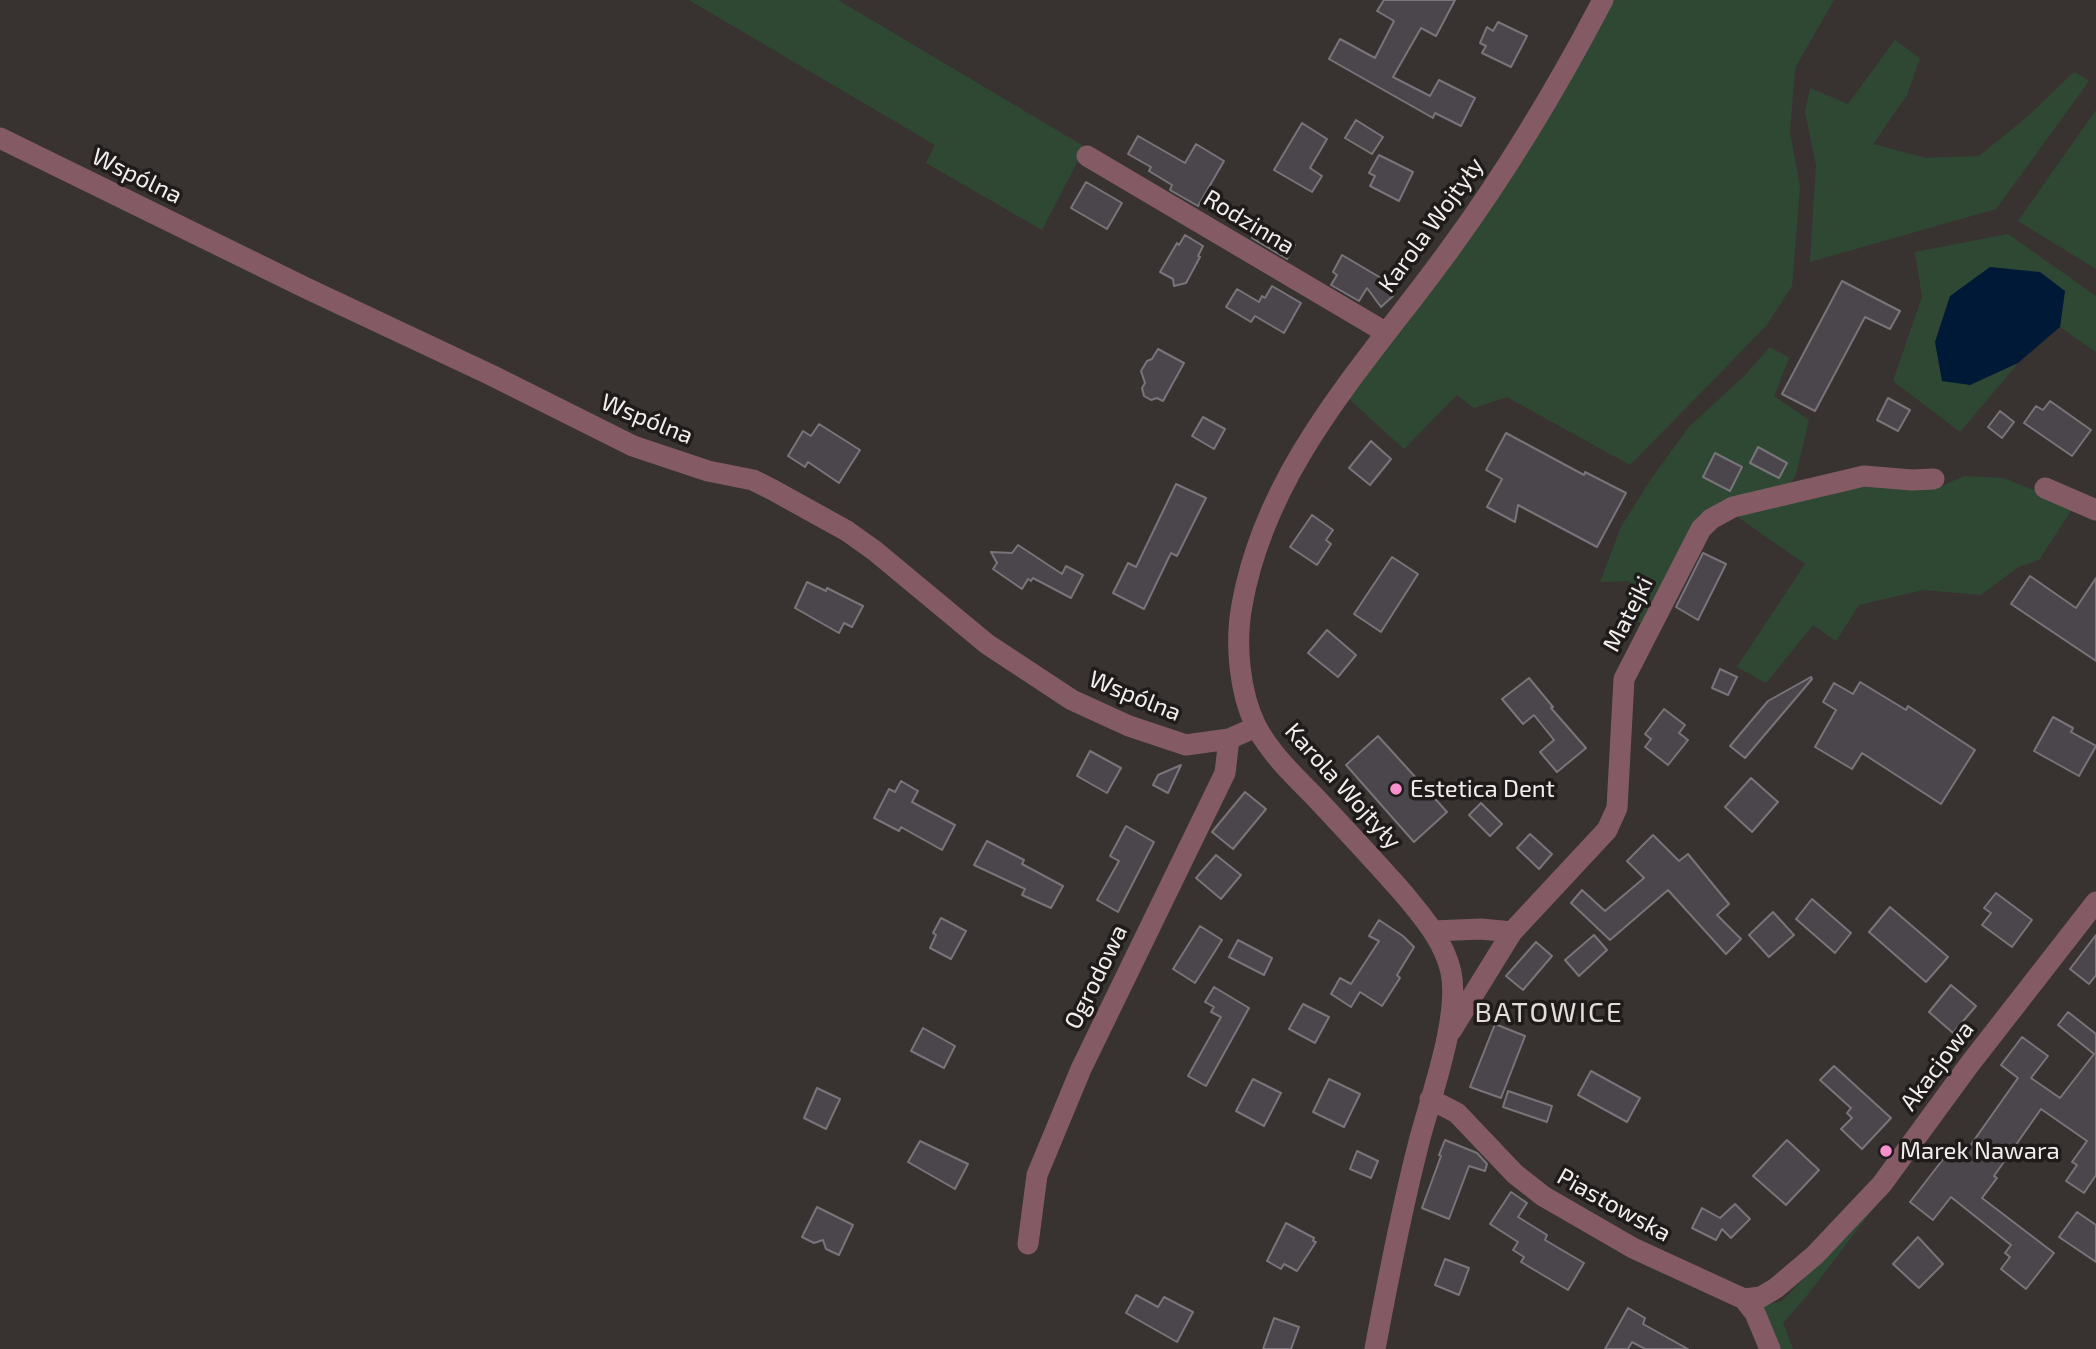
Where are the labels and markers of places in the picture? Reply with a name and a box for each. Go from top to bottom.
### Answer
place label: Estetica Dent [1410,775,1555,803]
marker: Estetica Dent [1388,781,1404,797]
place label: Marek Nawara [1900,1137,2060,1165]
marker: Marek Nawara [1878,1143,1894,1159]

